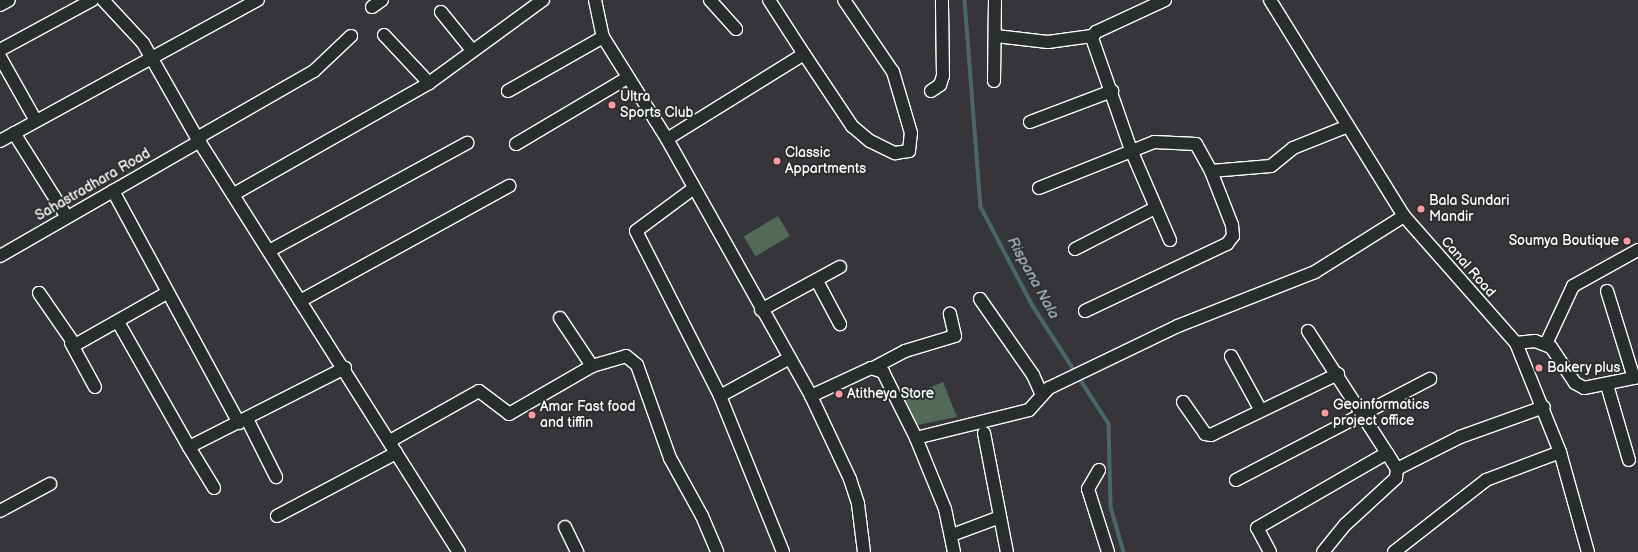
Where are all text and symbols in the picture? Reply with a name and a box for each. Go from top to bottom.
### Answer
place label: Ultra Sports Club [620,89,693,122]
marker: Ultra Sports Club [607,100,617,110]
street label: Sahastradhara Road [33,145,153,225]
place label: Classic Appartments [785,145,866,178]
marker: Classic Appartments [772,156,782,166]
place label: Bala Sundari Mandir [1429,193,1510,226]
marker: Bala Sundari Mandir [1416,204,1426,214]
street label: Canal Road [1437,233,1499,301]
place label: Soumya Boutique [1509,233,1619,249]
water label: Rispana Nala [1003,234,1063,322]
marker: Soumya Boutique [1622,236,1632,246]
place label: Bakery plus [1547,360,1621,376]
marker: Bakery plus [1534,363,1544,373]
place label: Atitheya Store [847,386,934,402]
marker: Atitheya Store [834,389,844,399]
place label: Geoinformatics project office [1333,397,1429,430]
place label: Amar Fast food and tiffin [540,399,635,432]
marker: Geoinformatics project office [1320,408,1330,418]
marker: Amar Fast food and tiffin [527,410,537,420]

